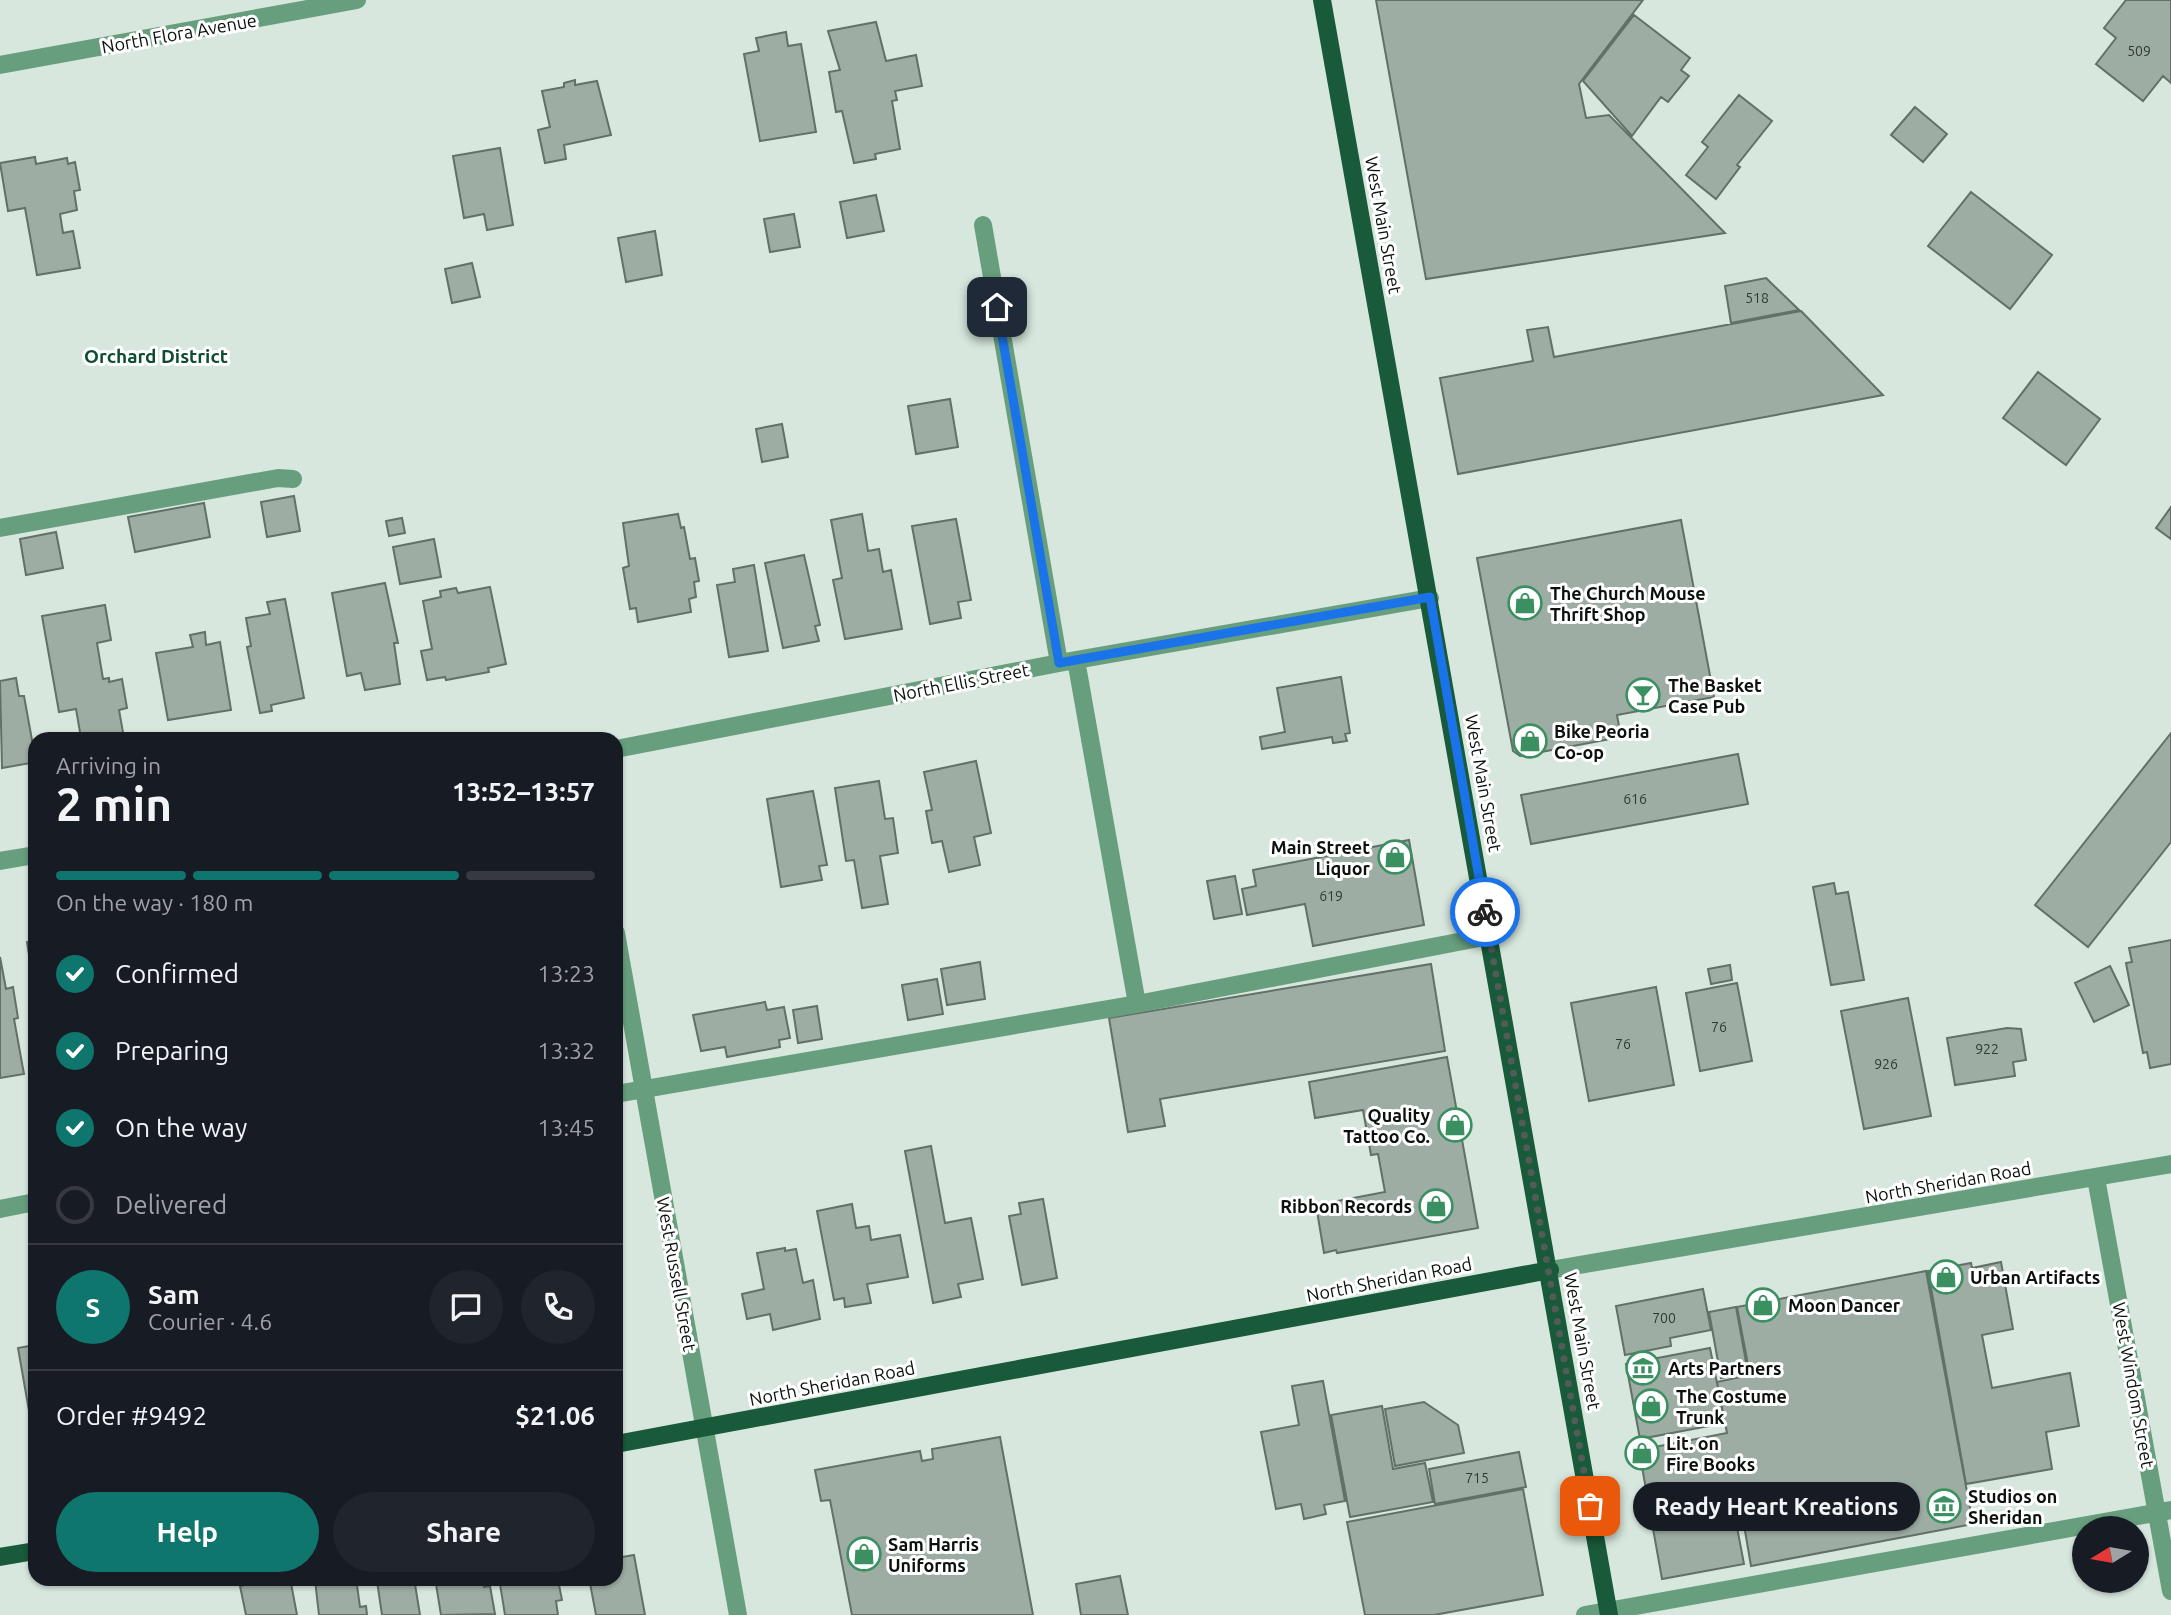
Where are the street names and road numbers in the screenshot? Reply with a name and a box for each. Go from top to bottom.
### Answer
street label: North Flora Avenue [100,10,258,56]
street label: West Main Street [1362,155,1406,295]
street label: North Ellis Street [891,659,1031,705]
street label: West Main Street [1462,713,1506,853]
street label: North Sheridan Road [1863,1158,2033,1206]
street label: West Russell Street [654,1195,700,1353]
street label: North Sheridan Road [1305,1253,1473,1305]
street label: West Main Street [1561,1271,1605,1411]
street label: West Windom Street [2110,1301,2158,1469]
street label: North Sheridan Road [748,1357,916,1409]

